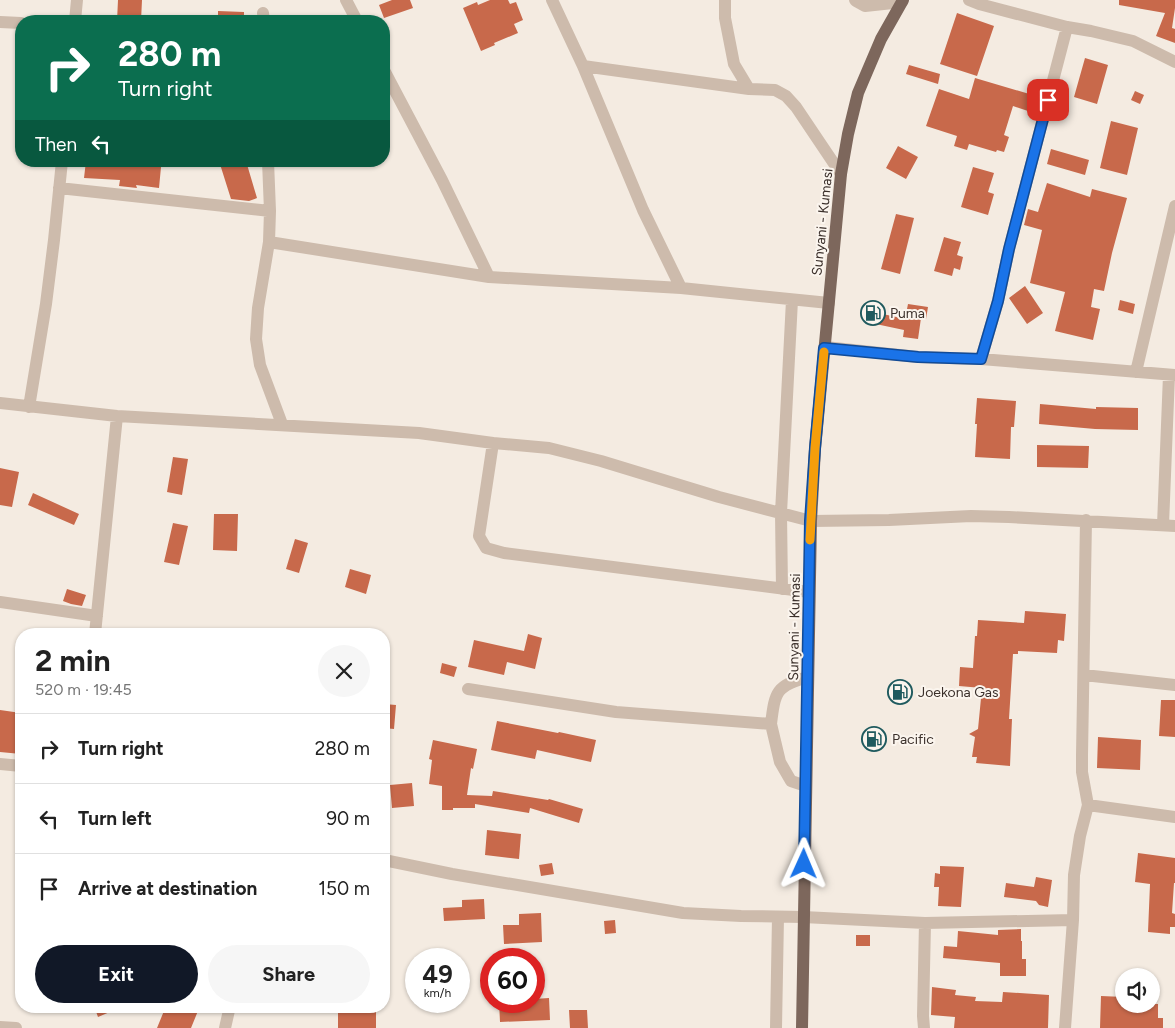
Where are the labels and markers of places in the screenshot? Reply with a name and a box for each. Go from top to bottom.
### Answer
pin [1027,79,1069,121]
fuel station icon: Puma [860,300,886,326]
place label: Puma [890,305,925,322]
fuel station icon: Joekona Gas [887,679,913,705]
place label: Joekona Gas [918,684,998,701]
fuel station icon: Pacific [861,726,887,752]
place label: Pacific [892,731,934,748]

